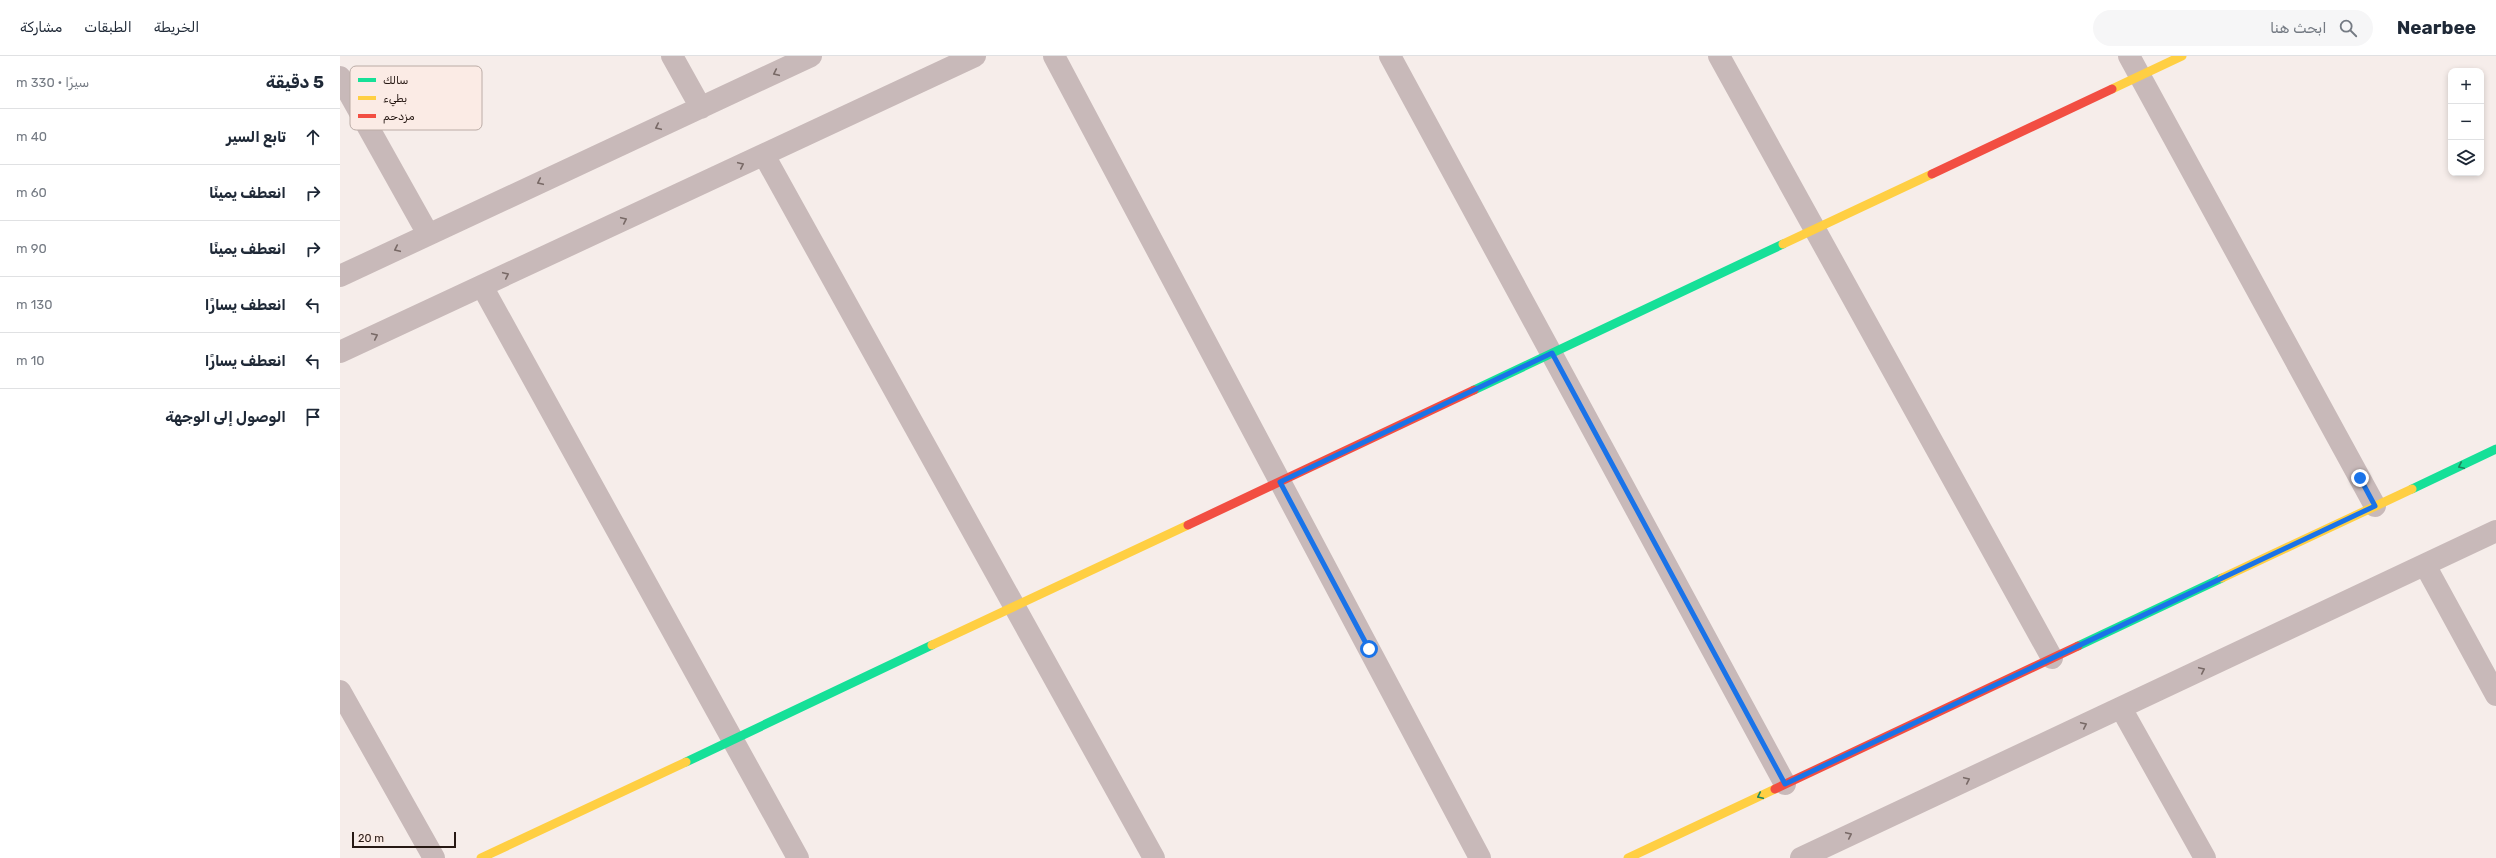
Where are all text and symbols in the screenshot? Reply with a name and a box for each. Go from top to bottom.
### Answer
search box [2093,10,2373,46]
text: Nearbee [2397,16,2476,39]
icon: search [2337,17,2359,39]
text: مشاركة [20,19,62,36]
text: الطبقات [84,19,132,36]
text: الخريطة [154,19,199,36]
text: ابحث هنا [2270,19,2327,37]
legend [350,66,482,130]
one-way arrow [773,68,780,76]
map controls [2448,68,2484,176]
button: + [2448,68,2484,104]
text: 5 دقيقة [266,72,324,92]
text: سالك [383,74,408,87]
text: سيرًا · 330 m [16,75,89,90]
text: بطيء [383,92,407,107]
button: − [2448,104,2484,140]
text: مزدحم [383,110,415,124]
one-way arrow [655,123,662,131]
icon: ahead [302,126,324,148]
text: تابع السير [226,128,286,146]
text: 40 m [16,129,47,144]
button: layers [2448,140,2484,176]
one-way arrow [737,162,745,170]
one-way arrow [537,177,545,185]
icon: right [302,182,324,204]
text: انعطف يمينًا [209,184,286,202]
text: 60 m [16,185,47,200]
one-way arrow [619,217,627,225]
icon: right [302,238,324,260]
text: انعطف يمينًا [209,240,286,258]
text: 90 m [16,241,47,256]
one-way arrow [394,244,401,252]
one-way arrow [501,272,509,280]
icon: left [302,294,324,316]
text: انعطف يسارًا [205,296,286,314]
text: 130 m [16,297,52,312]
one-way arrow [371,333,379,341]
icon: left [302,350,324,372]
text: انعطف يسارًا [205,352,286,370]
text: 10 m [16,353,45,368]
icon: arrive [302,406,324,428]
text: الوصول إلى الوجهة [165,408,286,426]
one-way arrow [2457,461,2465,469]
route end [2351,469,2369,487]
route start [1360,640,1378,658]
one-way arrow [2198,667,2205,675]
one-way arrow [2080,722,2088,730]
one-way arrow [1962,777,1970,785]
one-way arrow [1757,791,1765,799]
scale bar [352,830,456,849]
text: 20 m [358,832,384,845]
one-way arrow [1845,832,1852,840]

